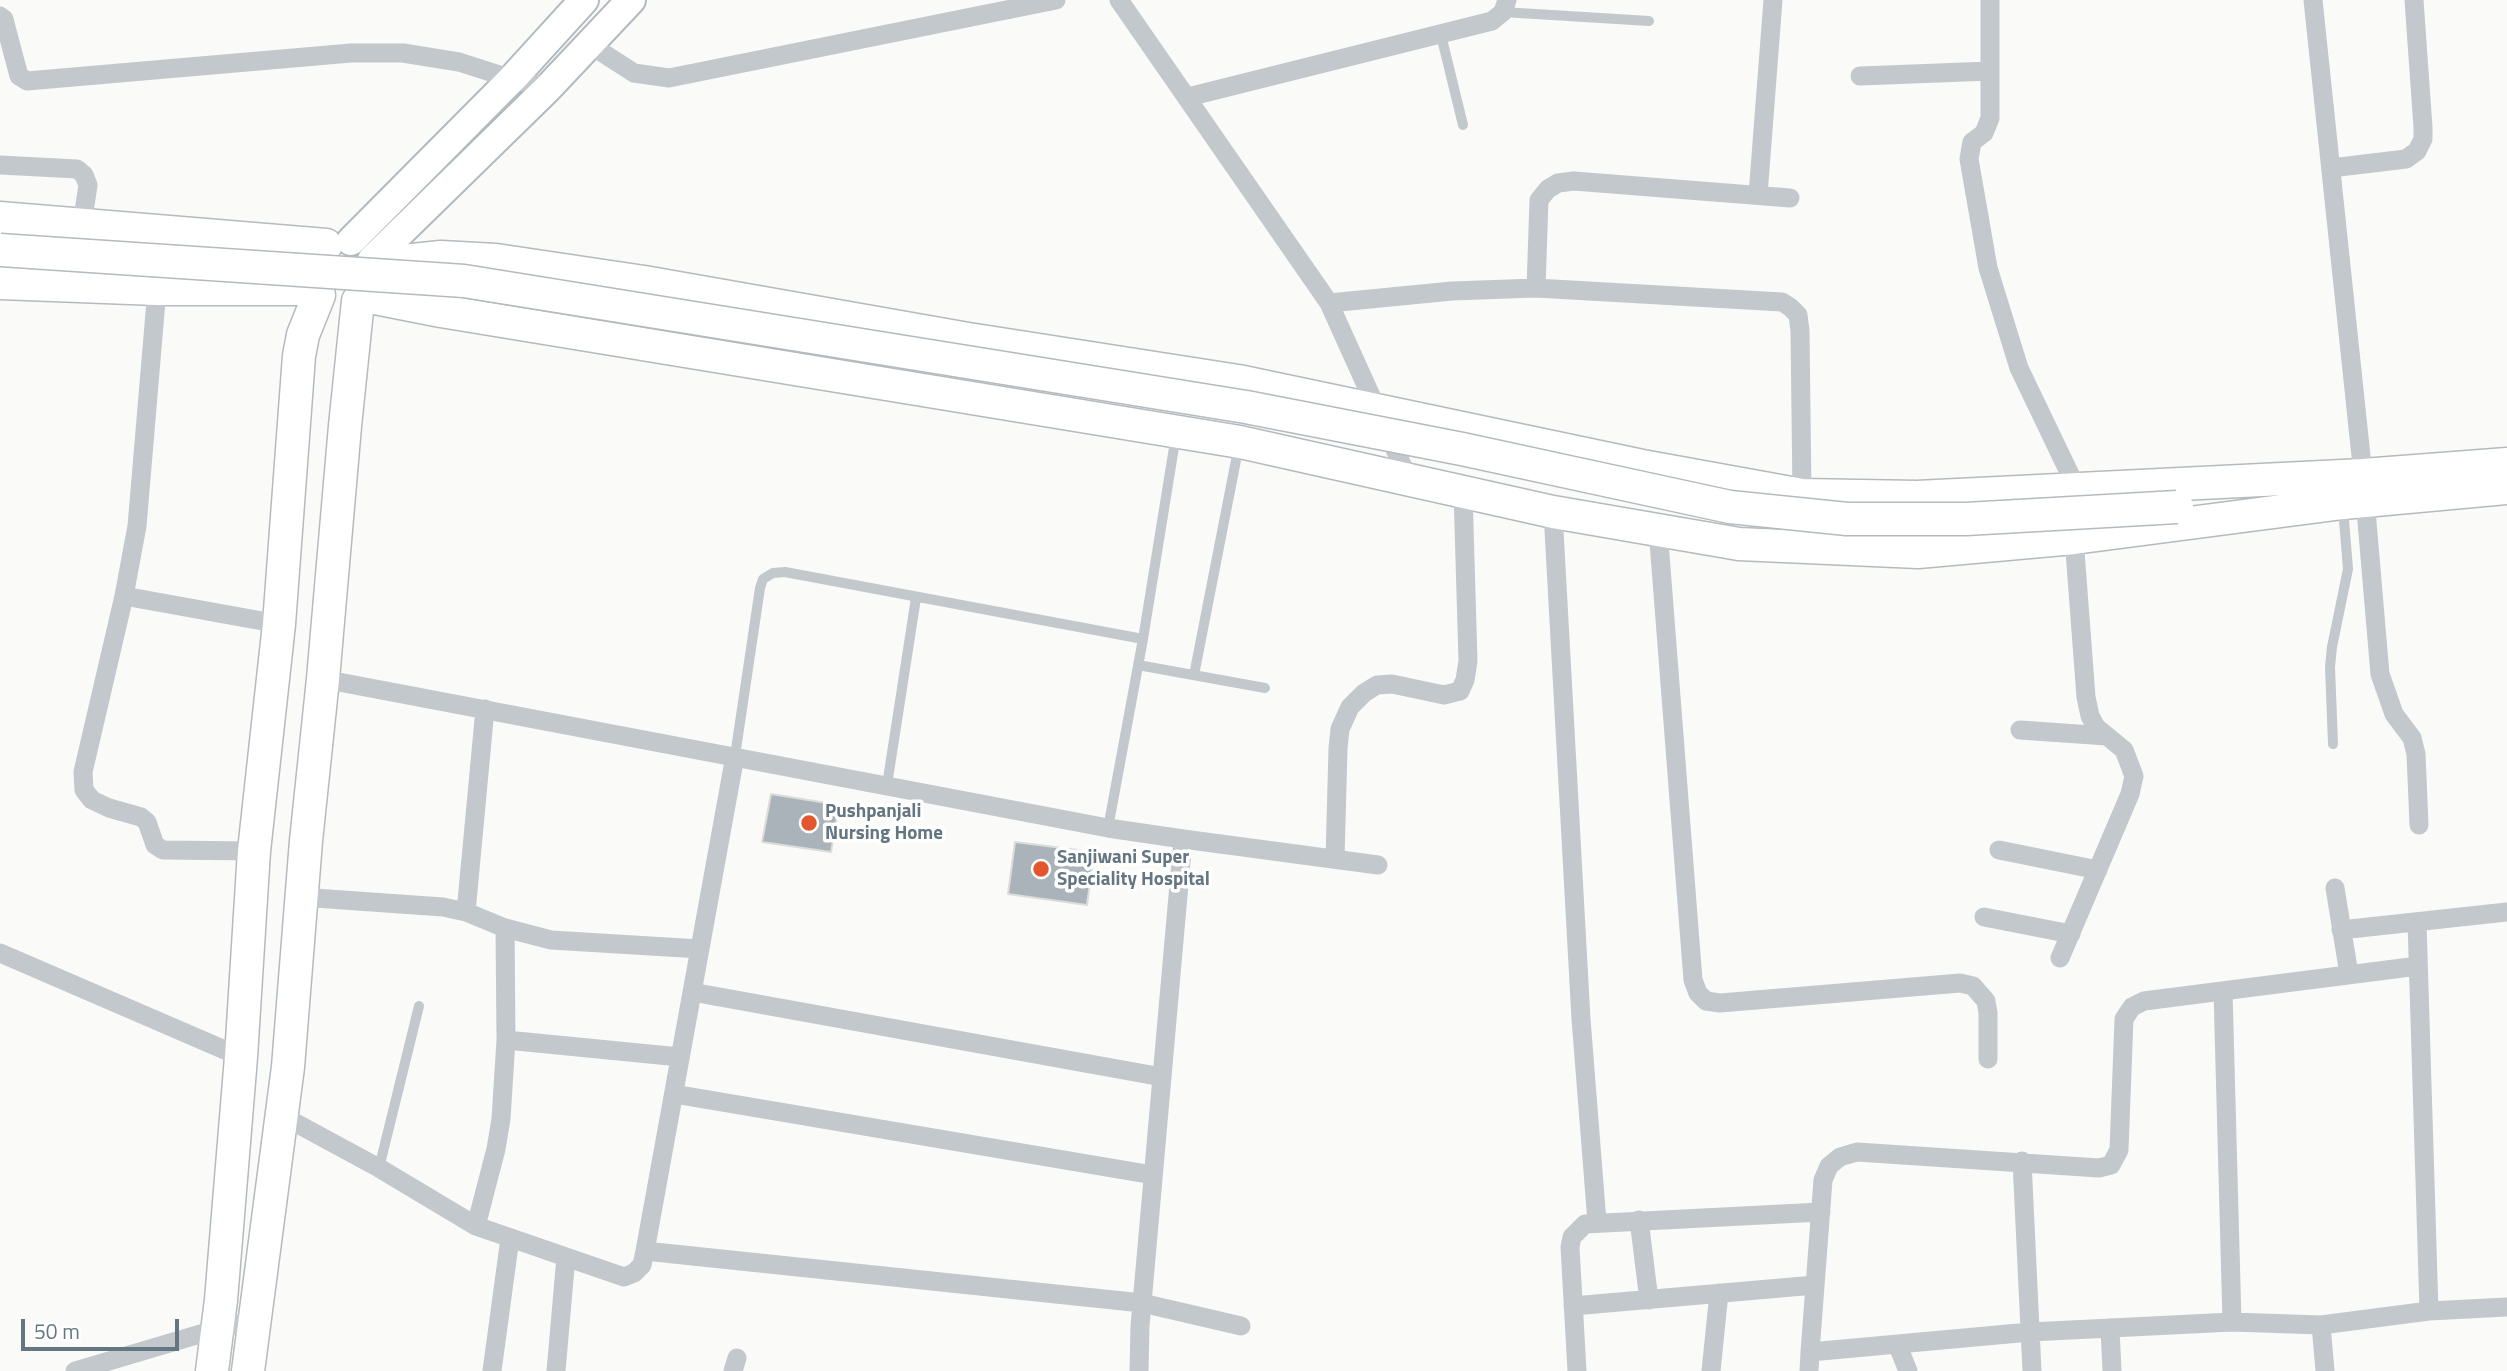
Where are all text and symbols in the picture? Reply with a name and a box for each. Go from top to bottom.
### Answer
place label: Pushpanjali Nursing Home [825,801,943,845]
marker: Pushpanjali Nursing Home [799,813,819,833]
place label: Sanjiwani Super Speciality Hospital [1057,847,1210,891]
marker: Sanjiwani Super Speciality Hospital [1031,859,1051,879]
scale bar [24,1304,182,1348]
text: 50 m [34,1315,80,1347]

